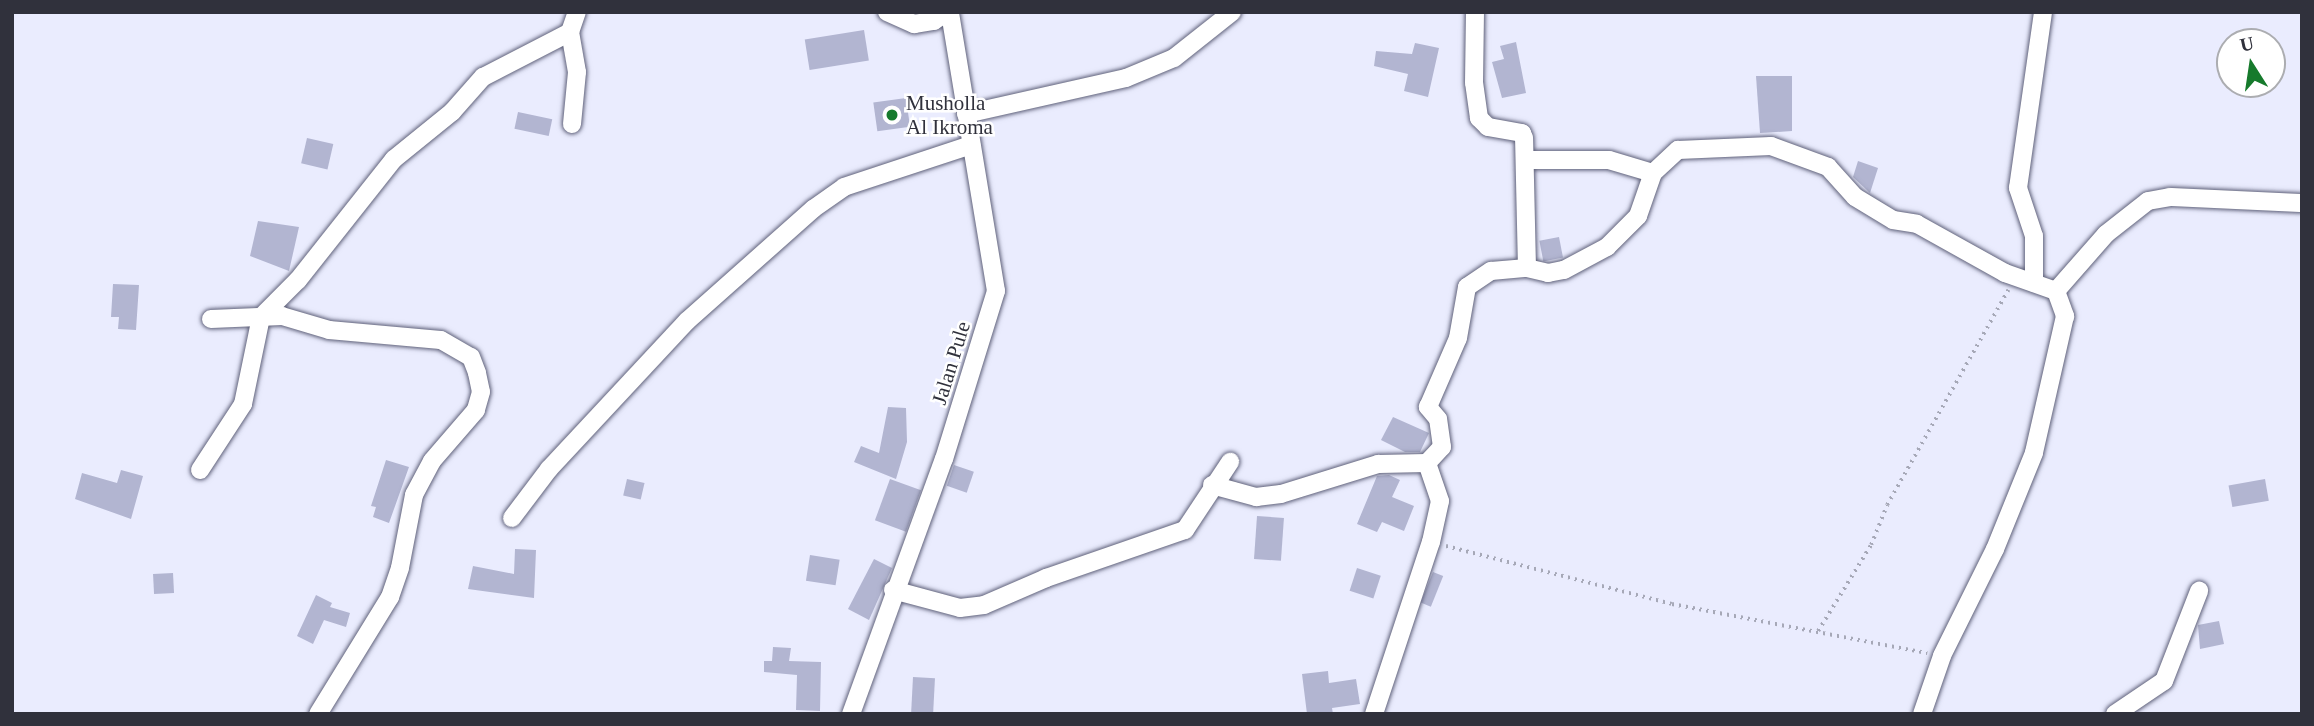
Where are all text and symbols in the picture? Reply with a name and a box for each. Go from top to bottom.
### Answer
north arrow [2216,28,2286,98]
text: U [2238,32,2256,56]
place label: Musholla Al Ikroma [906,90,993,140]
marker: Musholla Al Ikroma [884,107,900,123]
street label: Jalan Pule [926,318,976,408]

